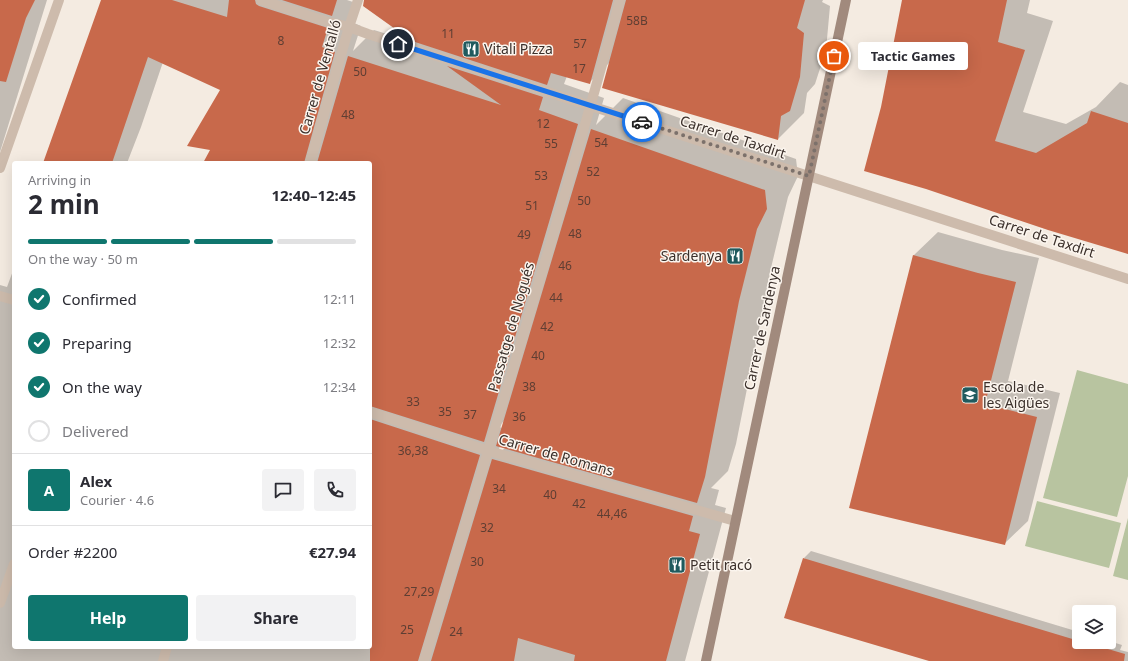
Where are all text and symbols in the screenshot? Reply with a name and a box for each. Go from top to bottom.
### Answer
house number: 58B [626,12,648,29]
street label: Carrer de Ventalló [294,17,345,137]
house number: 11 [441,25,455,42]
pin [381,27,415,61]
house number: 8 [278,32,285,49]
icon: home [387,33,409,55]
house number: 57 [573,35,587,52]
restaurant icon: Vitali Pizza [461,39,481,59]
place label: Vitali Pizza [484,39,553,58]
pin [817,39,851,73]
callout: Tactic Games [858,42,968,70]
icon: bag [823,45,845,67]
text: Tactic Games [871,47,955,65]
house number: 17 [572,60,586,77]
house number: 50 [353,63,367,80]
courier [622,102,662,142]
house number: 48 [341,106,355,123]
street label: Carrer de Taxdirt [678,110,788,163]
icon: car [631,111,653,133]
house number: 12 [536,115,550,132]
house number: 54 [594,134,608,151]
house number: 55 [544,135,558,152]
house number: 52 [586,163,600,180]
house number: 53 [534,167,548,184]
text: Arriving in [28,171,91,189]
text: 12:40–12:45 [271,185,356,205]
text: 2 min [28,186,100,222]
house number: 50 [577,192,591,209]
house number: 51 [525,197,539,214]
street label: Carrer de Taxdirt [987,209,1097,262]
house number: 48 [568,225,582,242]
house number: 49 [517,226,531,243]
place label: Sardenya [661,246,722,265]
restaurant icon: Sardenya [725,246,745,266]
text: On the way · 50 m [28,250,138,268]
house number: 46 [558,257,572,274]
street label: Passatge de Nogués [483,260,538,394]
street label: Carrer de Sardenya [739,264,784,392]
icon: check [28,288,50,310]
text: Confirmed [62,289,137,309]
house number: 44 [549,289,563,306]
text: 12:11 [323,290,356,308]
house number: 42 [540,318,554,335]
icon: check [28,332,50,354]
text: Preparing [62,333,132,353]
text: 12:32 [323,334,356,352]
house number: 40 [531,347,545,364]
icon: check [28,376,50,398]
text: On the way [62,377,142,397]
place label: Escola de les Aigües [983,377,1050,412]
text: 12:34 [323,378,356,396]
house number: 38 [522,378,536,395]
school or university icon: Escola de les Aigües [960,385,980,405]
house number: 33 [406,393,420,410]
house number: 35 [438,403,452,420]
house number: 37 [463,406,477,423]
house number: 36 [512,408,526,425]
text: Delivered [62,421,129,441]
street label: Carrer de Romans [496,429,616,480]
house number: 36,38 [398,442,428,459]
button: chat [262,469,304,511]
button: phone [314,469,356,511]
text: Alex [80,471,112,491]
text: A [44,480,54,500]
house number: 34 [492,480,506,497]
house number: 40 [543,486,557,503]
text: Courier · 4.6 [80,491,154,509]
house number: 42 [572,495,586,512]
house number: 44,46 [597,505,627,522]
house number: 32 [480,519,494,536]
text: Order #2200 [28,542,117,562]
text: €27.94 [309,542,356,562]
house number: 30 [470,553,484,570]
restaurant icon: Petit racó [667,555,687,575]
place label: Petit racó [690,555,752,574]
house number: 27,29 [404,583,434,600]
button: Help [28,595,188,641]
button: Share [196,595,356,641]
map controls [1072,605,1116,649]
button: layers [1072,605,1116,649]
house number: 25 [400,621,414,638]
house number: 24 [449,623,463,640]

